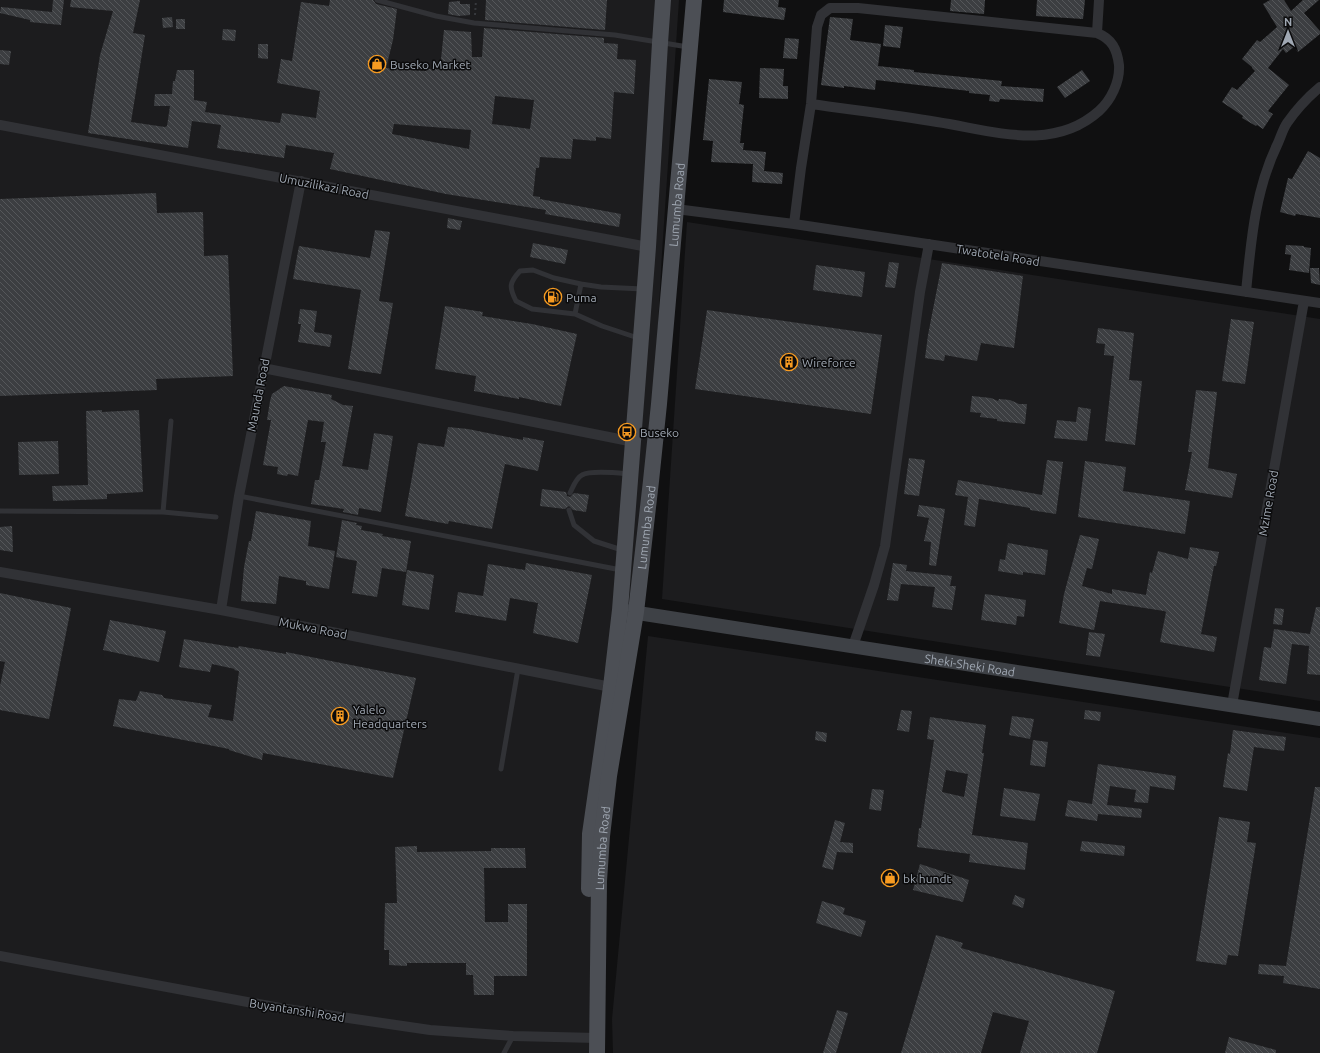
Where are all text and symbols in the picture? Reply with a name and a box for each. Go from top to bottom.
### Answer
north arrow [1268,12,1308,52]
text: N [1284,16,1292,28]
shop icon: Buseko Market [367,54,387,74]
place label: Buseko Market [390,58,471,71]
street label: Lumumba Road [666,162,686,247]
street label: Umuzilikazi Road [278,171,370,201]
street label: Twatotela Road [955,242,1041,268]
fuel station icon: Puma [543,287,563,307]
place label: Puma [566,291,597,304]
building icon: Wireforce [779,352,799,372]
place label: Wireforce [802,356,856,369]
street label: Maunda Road [245,357,271,433]
bus stop icon: Buseko [617,422,637,442]
place label: Buseko [640,426,679,439]
street label: Mzime Road [1256,469,1280,537]
street label: Lumumba Road [634,485,657,570]
street label: Mukwa Road [278,615,348,641]
street label: Sheki-Sheki Road [924,651,1016,678]
place label: Yalelo Headquarters [353,703,427,730]
building icon: Yalelo Headquarters [330,706,350,726]
street label: Lumumba Road [592,805,612,890]
shop icon: bk hundt [880,868,900,888]
place label: bk hundt [903,872,951,885]
street label: Buyantanshi Road [248,996,346,1024]

